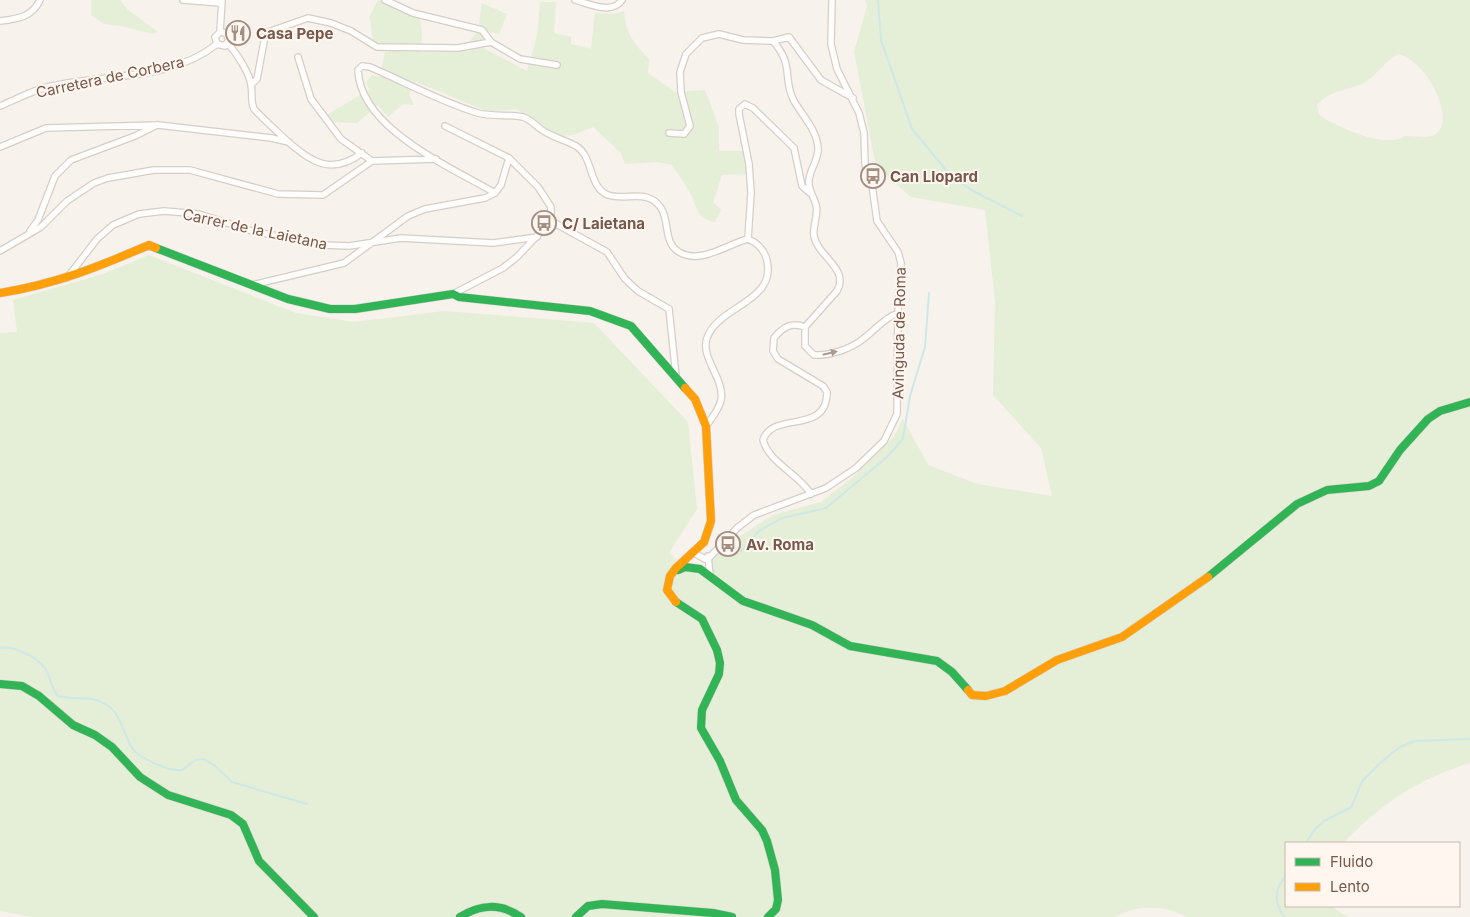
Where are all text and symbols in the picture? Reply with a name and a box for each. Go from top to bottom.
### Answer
restaurant icon: Casa Pepe [225,20,251,46]
place label: Casa Pepe [256,24,333,43]
street label: Carretera de Corbera [34,52,186,102]
bus stop icon: Can Llopard [860,163,886,189]
place label: Can Llopard [890,167,978,186]
street label: Carrer de la Laietana [181,204,329,254]
bus stop icon: C/ Laietana [531,210,557,236]
place label: C/ Laietana [562,214,645,233]
street label: Avinguda de Roma [888,267,910,399]
one-way arrow [822,349,837,357]
bus stop icon: Av. Roma [715,531,741,557]
place label: Av. Roma [746,535,814,554]
legend [1285,842,1460,907]
text: Fluido [1330,852,1373,871]
text: Lento [1330,877,1370,896]

